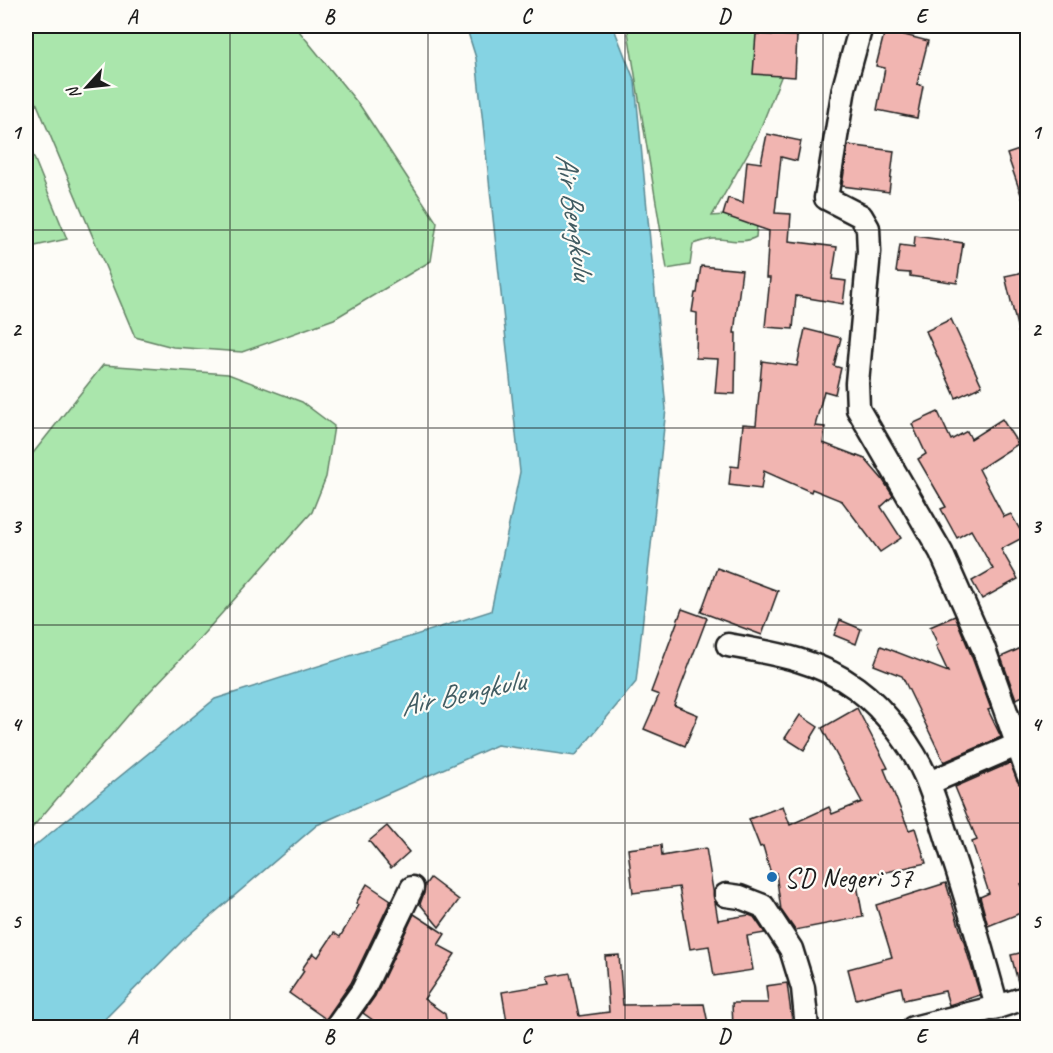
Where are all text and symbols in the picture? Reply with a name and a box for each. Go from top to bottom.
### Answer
text: A [127,4,139,29]
text: B [324,4,336,29]
text: C [521,4,533,29]
text: D [718,4,732,29]
text: E [916,4,930,29]
north arrow [57,57,117,117]
text: N [62,82,86,102]
text: 1 [12,120,23,145]
text: 1 [1032,120,1043,145]
water label: Air Bengkulu [547,151,603,286]
text: 2 [12,317,23,342]
text: 2 [1032,317,1043,342]
text: 3 [12,514,23,539]
text: 3 [1032,514,1043,539]
water label: Air Bengkulu [396,660,533,725]
text: 4 [12,712,24,737]
text: 4 [1032,712,1044,737]
place label: SD Negeri 57 [784,860,914,895]
marker: SD Negeri 57 [765,870,779,884]
text: 5 [12,909,23,934]
text: 5 [1032,909,1043,934]
text: A [127,1024,139,1049]
text: B [324,1024,336,1049]
text: C [521,1024,533,1049]
text: D [718,1024,732,1049]
text: E [916,1024,930,1049]

